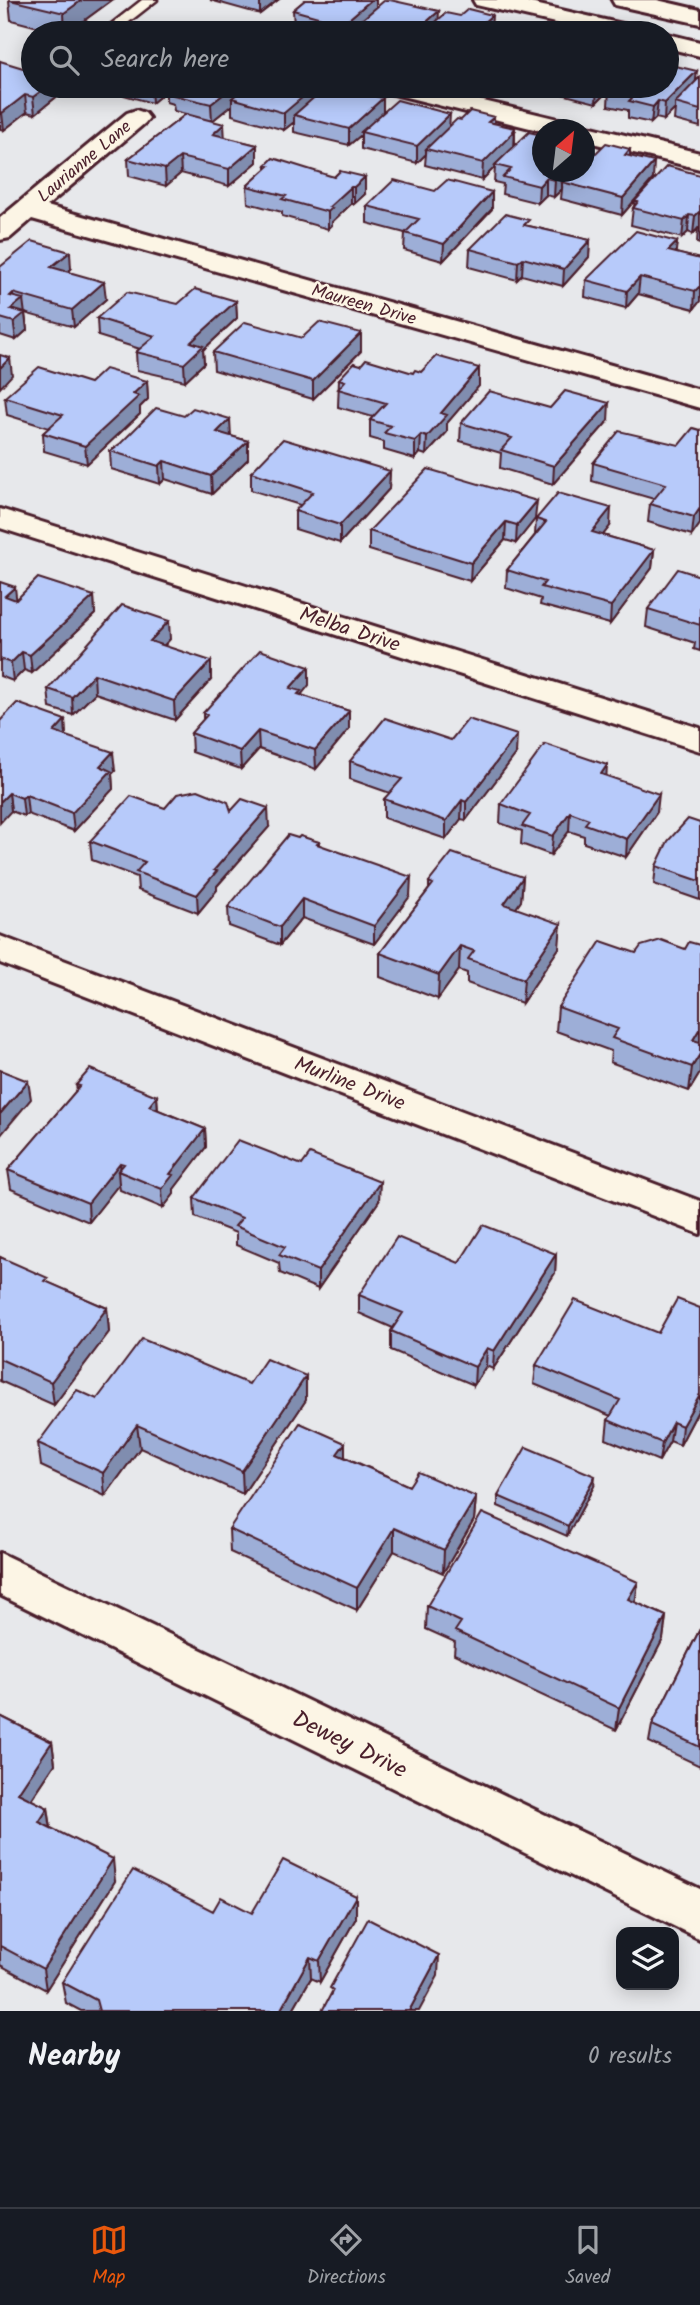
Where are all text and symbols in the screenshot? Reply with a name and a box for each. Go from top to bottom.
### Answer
search box [21,21,679,98]
text: Search here [101,39,229,81]
icon: search [45,41,83,79]
street label: Laurianne Lane [31,114,139,211]
north arrow [532,119,595,182]
street label: Maureen Drive [308,277,419,334]
street label: Melba Drive [295,599,405,662]
street label: Murline Drive [289,1048,410,1121]
street label: Dewey Drive [285,1701,414,1790]
map controls [616,1927,679,1990]
button: layers [616,1927,679,1990]
text: Nearby [28,2033,120,2081]
text: 0 results [588,2039,672,2075]
tab: Map [90,2221,128,2293]
tab: Directions [307,2221,386,2293]
tab: Saved [565,2221,610,2293]

